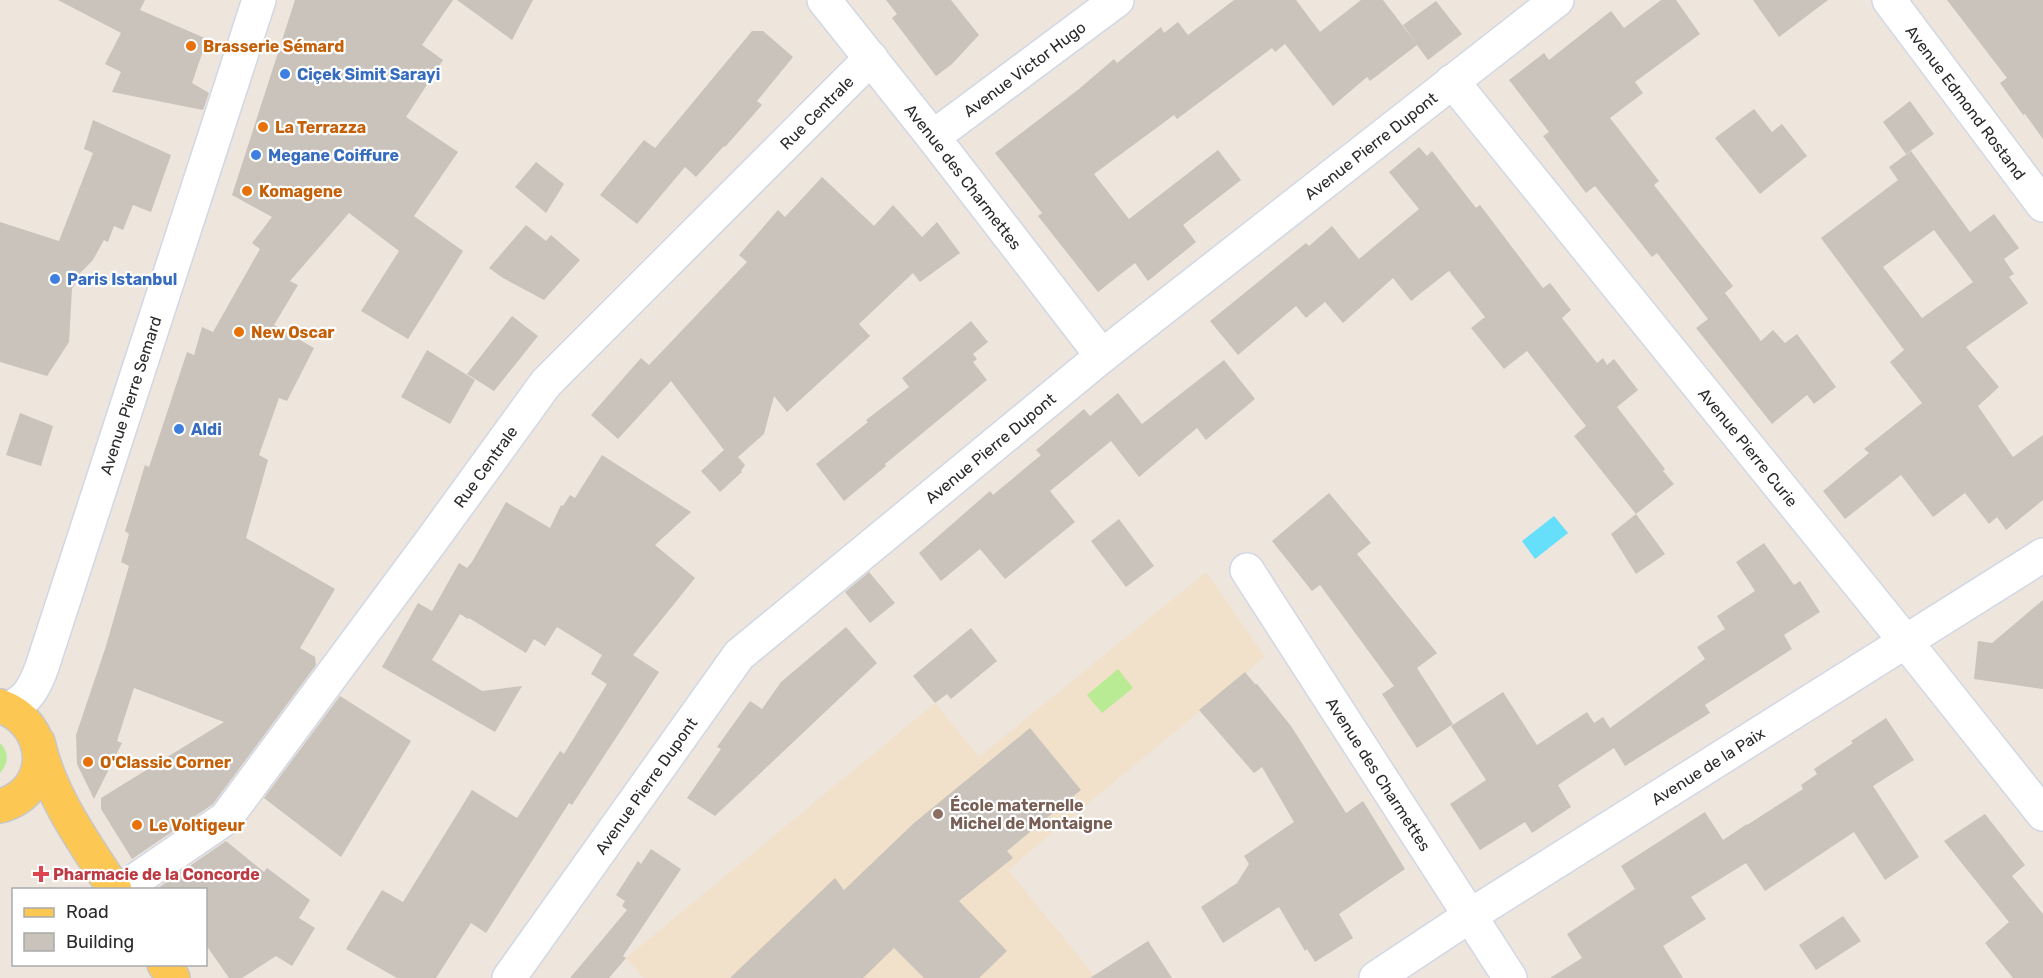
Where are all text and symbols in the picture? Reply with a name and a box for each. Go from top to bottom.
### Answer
street label: Avenue Victor Hugo [960,18,1090,121]
street label: Avenue Edmond Rostand [1901,22,2029,183]
place label: Brasserie Sémard [203,37,344,56]
marker: Brasserie Sémard [184,39,198,53]
place label: Ciçek Simit Sarayi [297,65,440,84]
marker: Ciçek Simit Sarayi [278,67,292,81]
street label: Rue Centrale [776,72,858,153]
street label: Avenue Pierre Dupont [1301,88,1441,204]
street label: Avenue des Charmettes [901,101,1025,253]
place label: La Terrazza [275,118,366,137]
marker: La Terrazza [256,120,270,134]
place label: Megane Coiffure [268,146,399,165]
marker: Megane Coiffure [249,148,263,162]
place label: Komagene [259,182,342,201]
marker: Komagene [240,184,254,198]
place label: Paris Istanbul [67,270,177,289]
marker: Paris Istanbul [48,272,62,286]
street label: Avenue Pierre Semard [96,314,165,477]
place label: New Oscar [251,323,335,342]
marker: New Oscar [232,325,246,339]
street label: Avenue Pierre Curie [1694,384,1802,511]
street label: Avenue Pierre Dupont [921,389,1060,508]
place label: Aldi [191,420,222,439]
marker: Aldi [172,422,186,436]
street label: Rue Centrale [450,422,522,511]
street label: Avenue des Charmettes [1322,694,1435,855]
street label: Avenue Pierre Dupont [591,714,701,858]
street label: Avenue de la Paix [1648,723,1769,809]
place label: O'Classic Corner [100,753,232,772]
marker: O'Classic Corner [81,755,95,769]
place label: École maternelle Michel de Montaigne [950,795,1113,833]
marker: École maternelle Michel de Montaigne [931,807,945,821]
place label: Le Voltigeur [149,816,246,835]
marker: Le Voltigeur [130,818,144,832]
place label: Pharmacie de la Concorde [53,865,260,884]
marker: Pharmacie de la Concorde [34,867,48,881]
legend [12,888,207,966]
text: Road [66,901,109,923]
text: Building [66,931,134,953]

